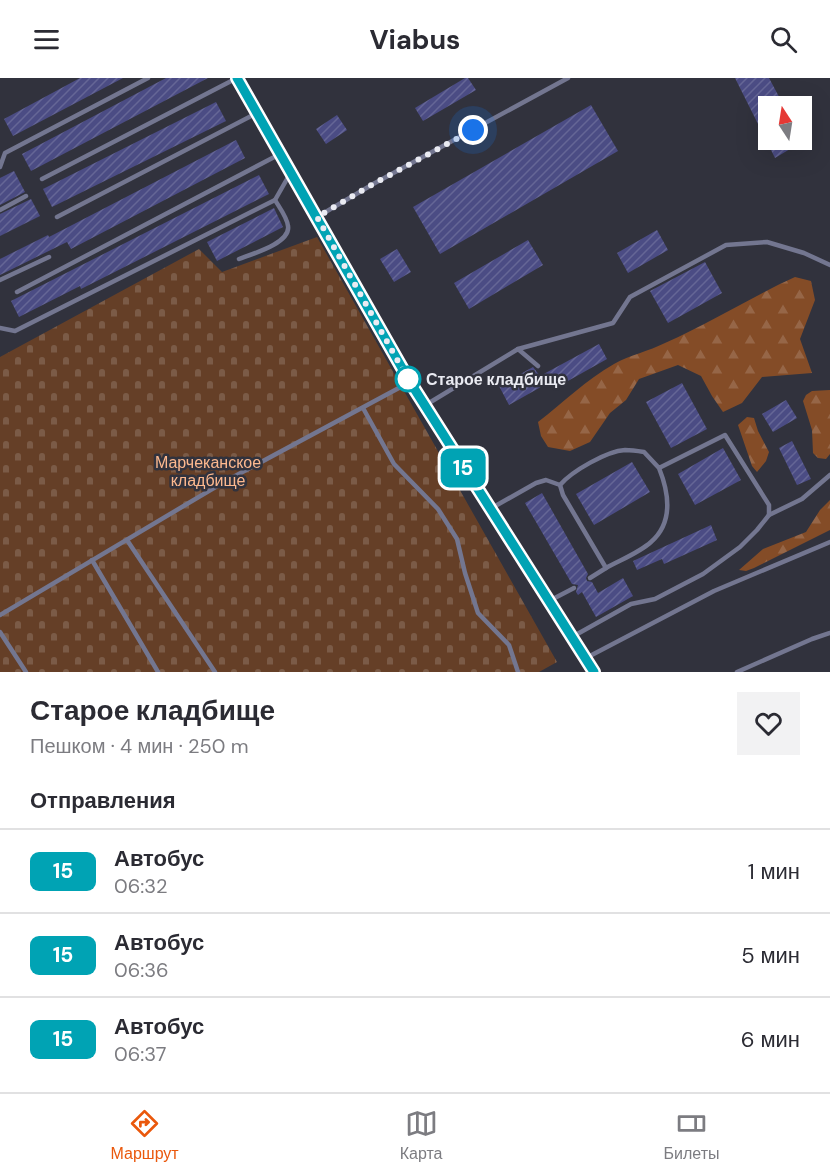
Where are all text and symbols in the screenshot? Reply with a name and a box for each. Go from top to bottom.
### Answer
text: Viabus [370,22,460,57]
icon: menu [30,23,63,56]
icon: search [767,23,800,56]
north arrow [758,96,812,150]
map controls [758,96,812,150]
your location [458,115,488,145]
marker: Старое кладбище [395,366,421,392]
place label: Старое кладбище [426,369,566,390]
line badge: 15 [436,448,490,488]
park label: Марчеканское кладбище [155,452,261,491]
text: 15 [453,454,473,482]
text: Старое кладбище [30,692,275,729]
button: heart [737,692,800,755]
text: Пешком · 4 мин · 250 m [30,733,249,759]
text: Отправления [30,786,176,815]
text: Автобус [114,844,204,873]
text: 15 [53,857,73,885]
text: 1 мин [748,857,800,886]
text: 06:32 [114,873,168,899]
text: Автобус [114,928,204,957]
text: 15 [53,941,73,969]
text: 5 мин [741,941,800,970]
text: 06:36 [114,957,169,983]
text: Автобус [114,1012,204,1041]
text: 15 [53,1025,73,1053]
text: 6 мин [741,1025,800,1054]
text: 06:37 [114,1041,166,1067]
tab: Маршрут [111,1107,179,1164]
tab: Карта [400,1107,443,1164]
tab: Билеты [664,1107,719,1164]

